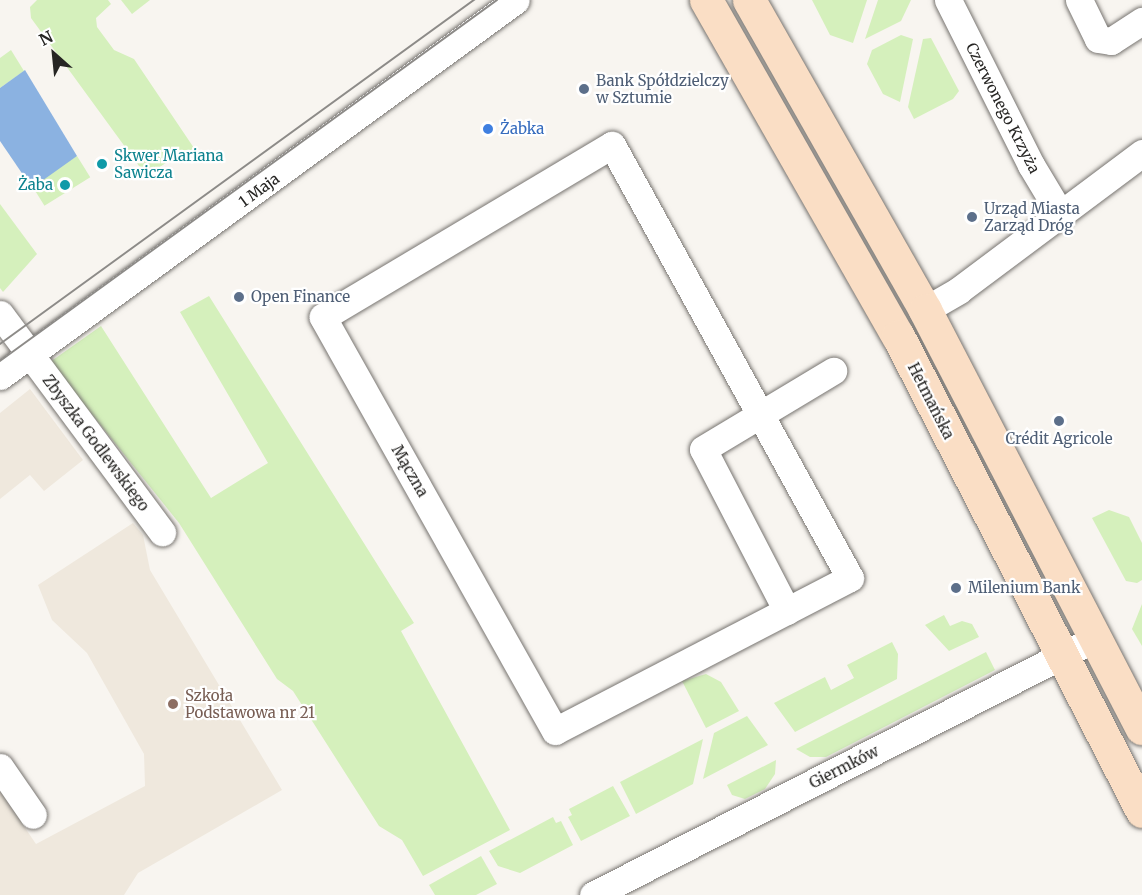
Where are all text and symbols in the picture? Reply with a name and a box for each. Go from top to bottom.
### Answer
north arrow [24,24,84,84]
text: N [36,26,56,50]
street label: Czerwonego Krzyża [962,40,1044,176]
place label: Bank Spółdzielczy w Sztumie [596,71,729,106]
marker: Bank Spółdzielczy w Sztumie [577,82,591,96]
place label: Żabka [500,120,544,138]
marker: Żabka [481,122,495,136]
place label: Skwer Mariana Sawicza [114,146,224,181]
marker: Skwer Mariana Sawicza [95,157,109,171]
street label: 1 Maja [235,169,283,211]
place label: Żaba [18,176,53,194]
marker: Żaba [58,178,72,192]
place label: Urząd Miasta Zarząd Dróg [984,199,1080,234]
marker: Urząd Miasta Zarząd Dróg [965,210,979,224]
place label: Open Finance [251,288,350,306]
marker: Open Finance [232,290,246,304]
street label: Hetmańska [904,360,958,442]
street label: Zbyszka Godlewskiego [39,371,153,515]
marker: Crédit Agricole [1052,414,1066,428]
place label: Crédit Agricole [1005,430,1113,448]
street label: Mączna [388,442,432,500]
place label: Milenium Bank [968,579,1080,597]
marker: Milenium Bank [949,581,963,595]
place label: Szkoła Podstawowa nr 21 [185,686,315,721]
marker: Szkoła Podstawowa nr 21 [166,697,180,711]
street label: Giermków [806,742,882,792]

